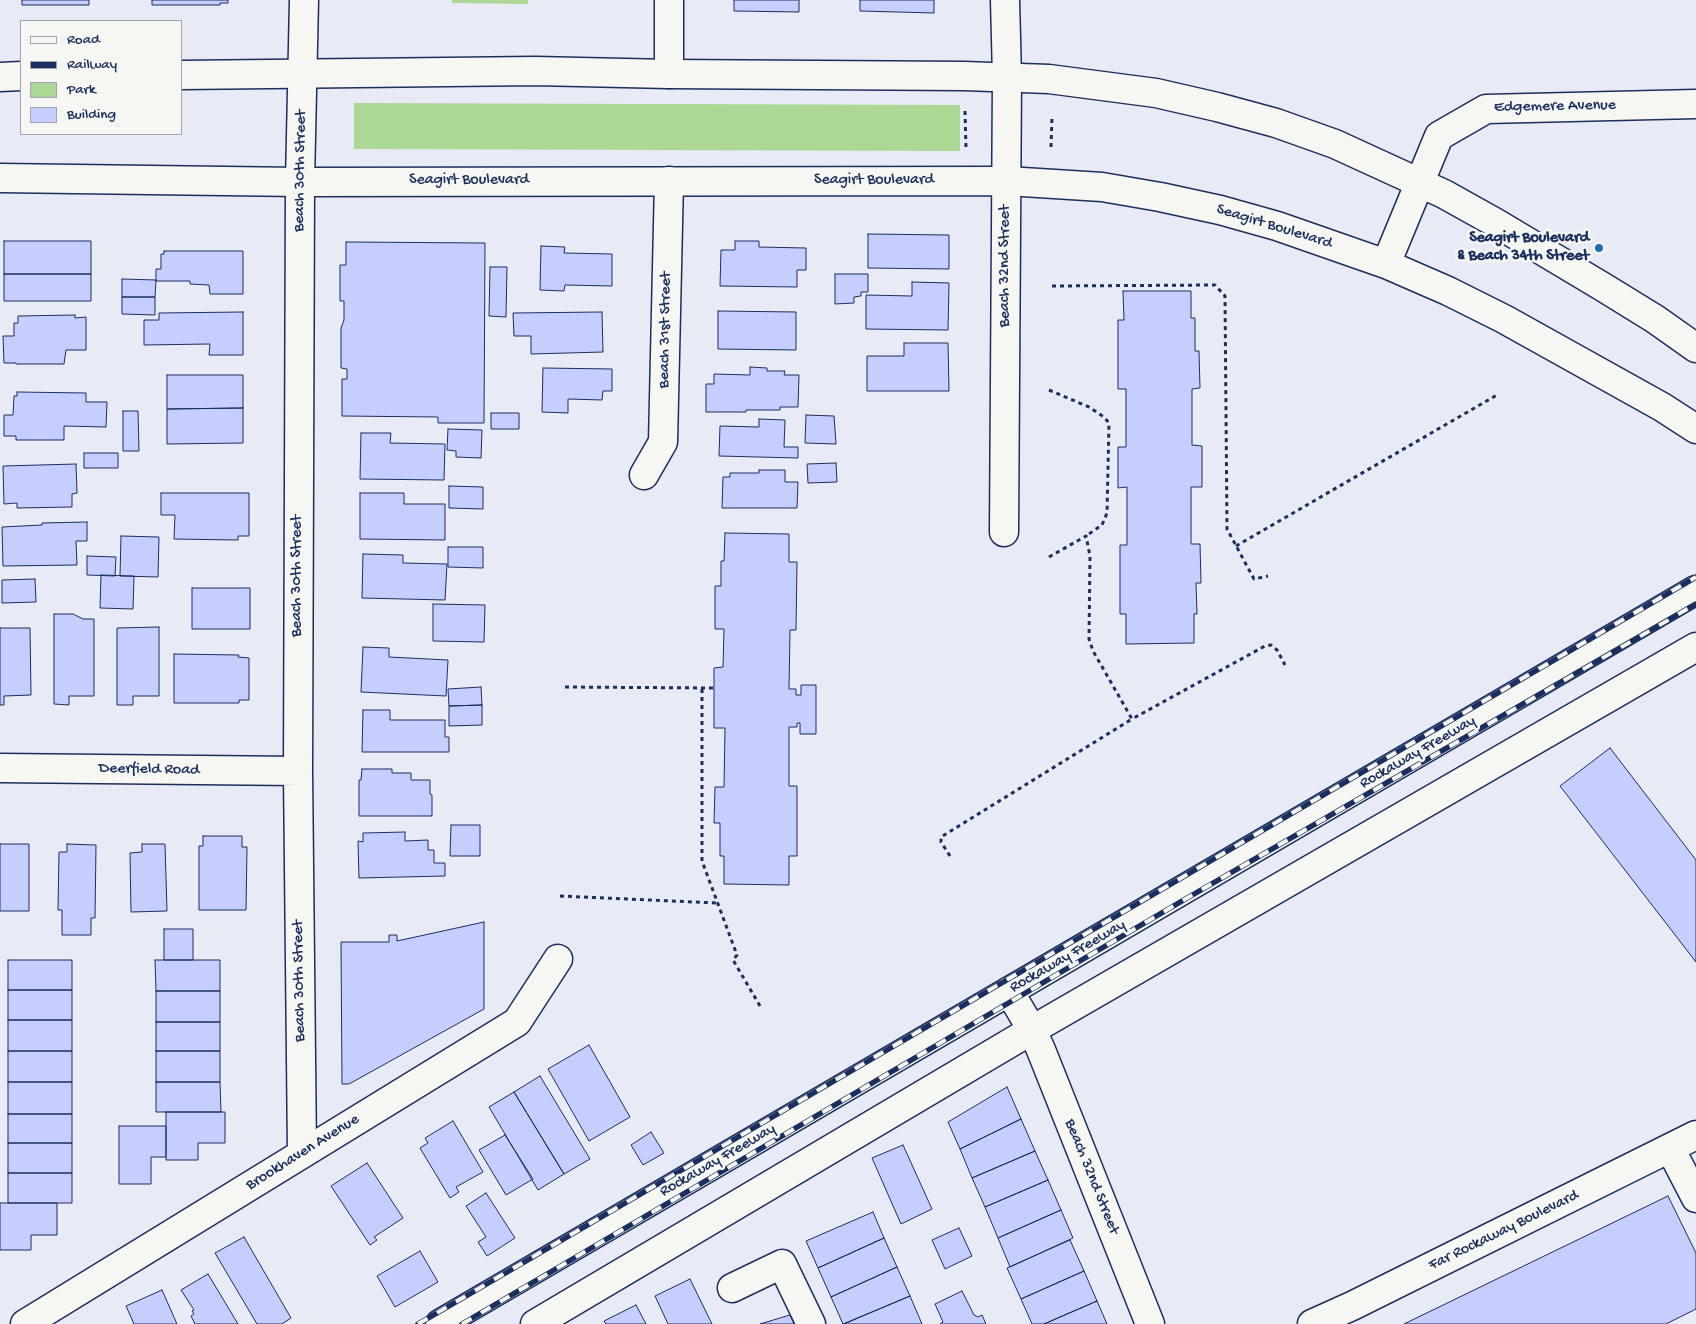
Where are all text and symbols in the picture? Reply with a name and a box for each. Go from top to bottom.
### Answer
legend [20,20,182,135]
text: Road [67,31,100,49]
text: Railway [67,56,117,74]
text: Park [67,81,96,99]
street label: Edgemere Avenue [1494,96,1616,118]
text: Building [67,106,116,124]
street label: Beach 30th Street [290,110,312,232]
street label: Seagirt Boulevard [409,171,529,191]
street label: Seagirt Boulevard [814,171,934,191]
street label: Seagirt Boulevard [1214,200,1334,254]
street label: Beach 32nd Street [996,205,1016,327]
place label: Seagirt Boulevard & Beach 34th Street [1457,229,1589,267]
marker: Seagirt Boulevard & Beach 34th Street [1593,242,1605,254]
street label: Beach 31st Street [655,271,677,389]
street label: Beach 30th Street [288,515,308,637]
street label: Rockaway Freeway [1357,712,1479,794]
street label: Deerfield Road [98,760,200,780]
street label: Rockaway Freeway [1007,916,1129,998]
street label: Beach 30th Street [289,920,311,1042]
street label: Brookhaven Avenue [243,1110,363,1196]
street label: Beach 32nd Street [1059,1117,1123,1237]
street label: Rockaway Freeway [657,1120,779,1202]
street label: Far Rockaway Boulevard [1426,1186,1582,1276]

